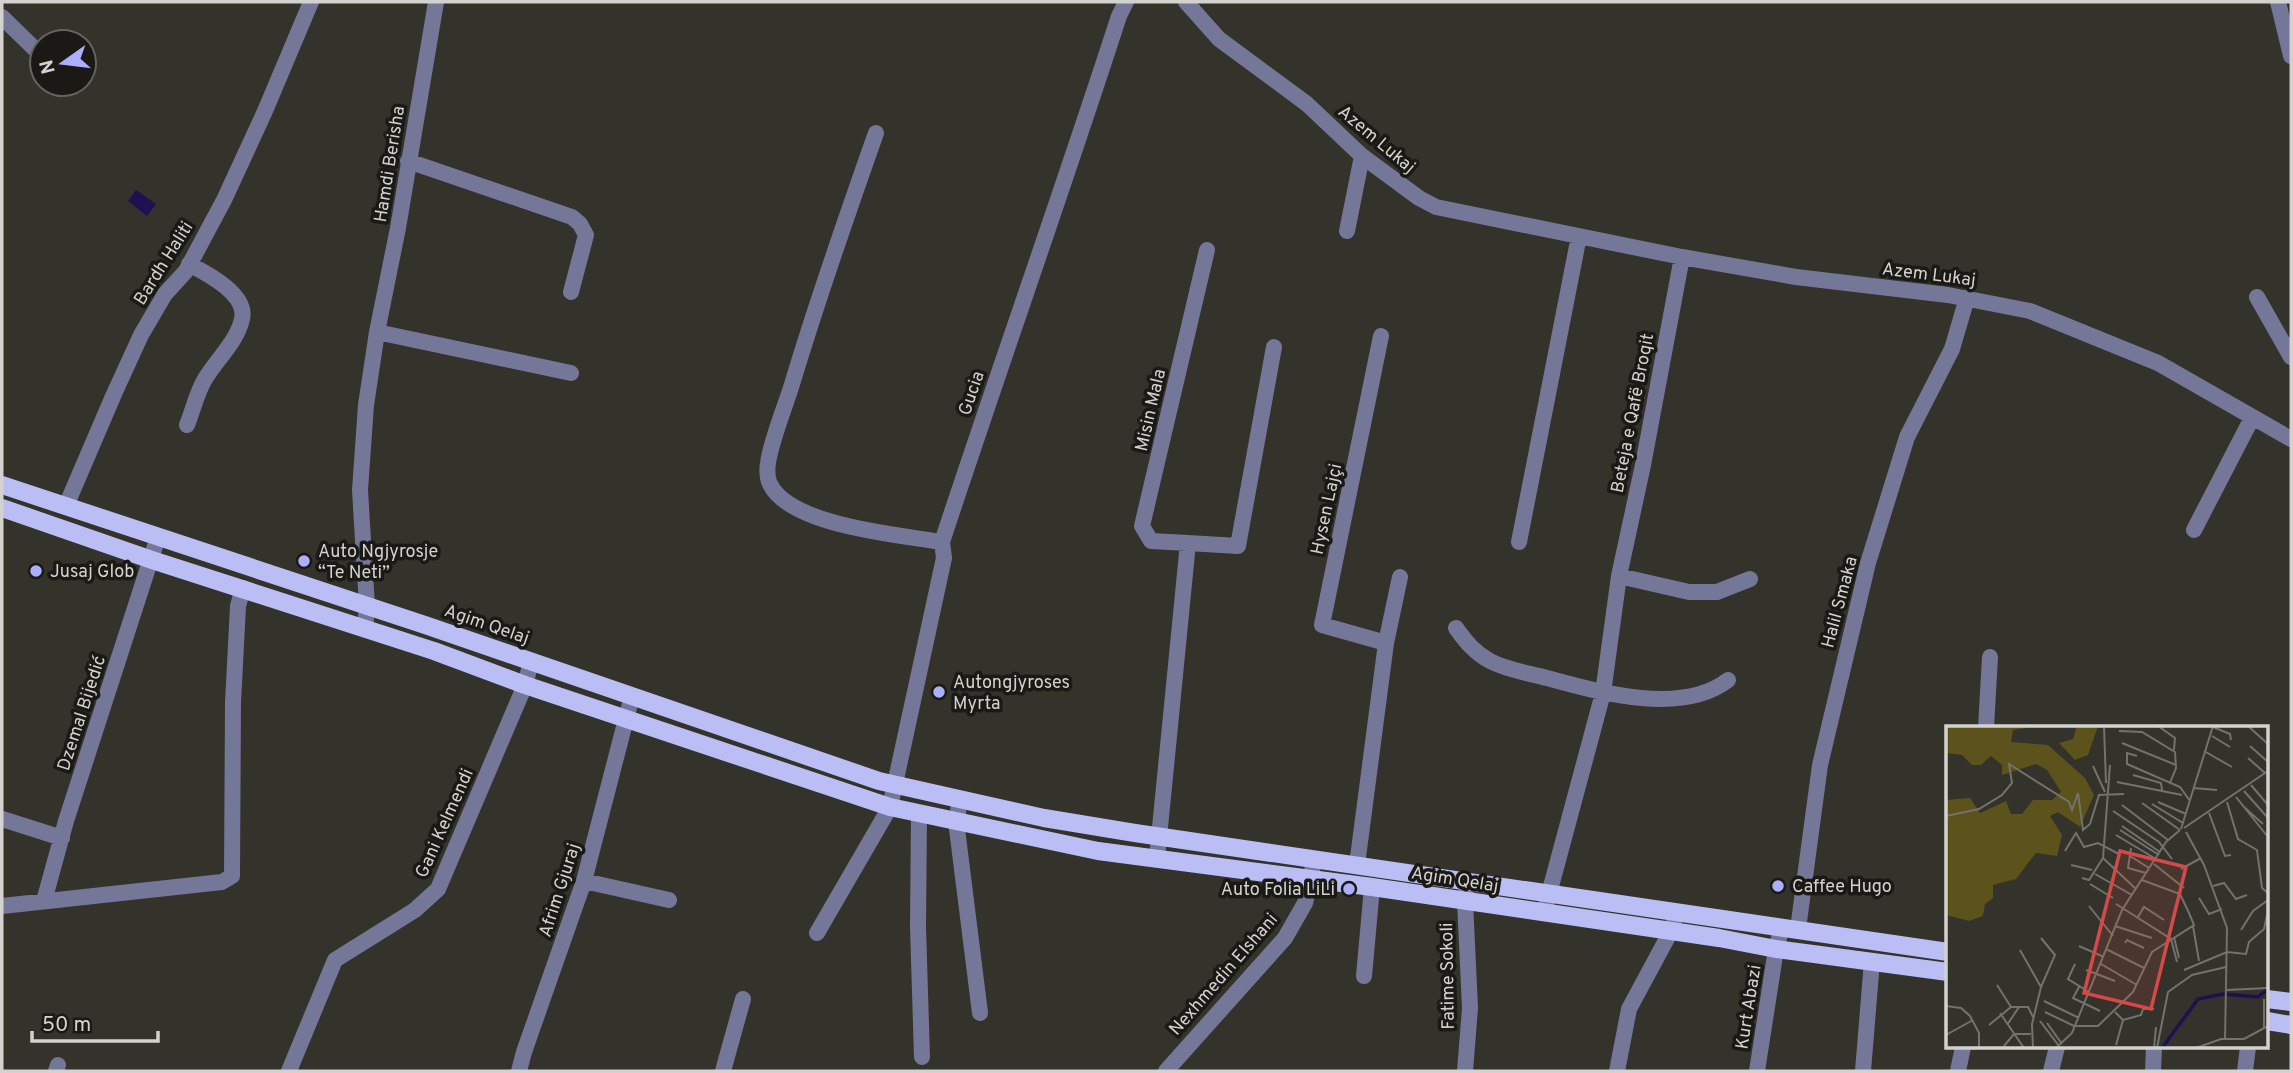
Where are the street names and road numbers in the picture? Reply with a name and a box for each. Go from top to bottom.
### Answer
street label: Azem Lukaj [1333,101,1420,179]
street label: Hamdi Berisha [370,104,411,224]
street label: Bardh Haliti [129,218,199,310]
street label: Azem Lukaj [1881,258,1977,293]
street label: Beteja e Qafë Broqit [1607,332,1660,495]
street label: Misin Mala [1131,367,1172,454]
street label: Gucia [954,368,991,419]
street label: Hysen Lajçi [1307,462,1348,557]
street label: Halil Smaka [1817,554,1864,651]
street label: Agim Qelaj [441,600,532,651]
street label: Dzemal Bijedić [53,653,112,774]
street label: Gani Kelmendi [411,765,480,882]
street label: Afrim Gjuraj [534,841,586,940]
street label: Agim Qelaj [1409,862,1500,899]
street label: Nexhmedin Elshani [1165,909,1284,1041]
street label: Fatime Sokoli [1436,922,1461,1030]
street label: Kurt Abazi [1731,963,1768,1051]

